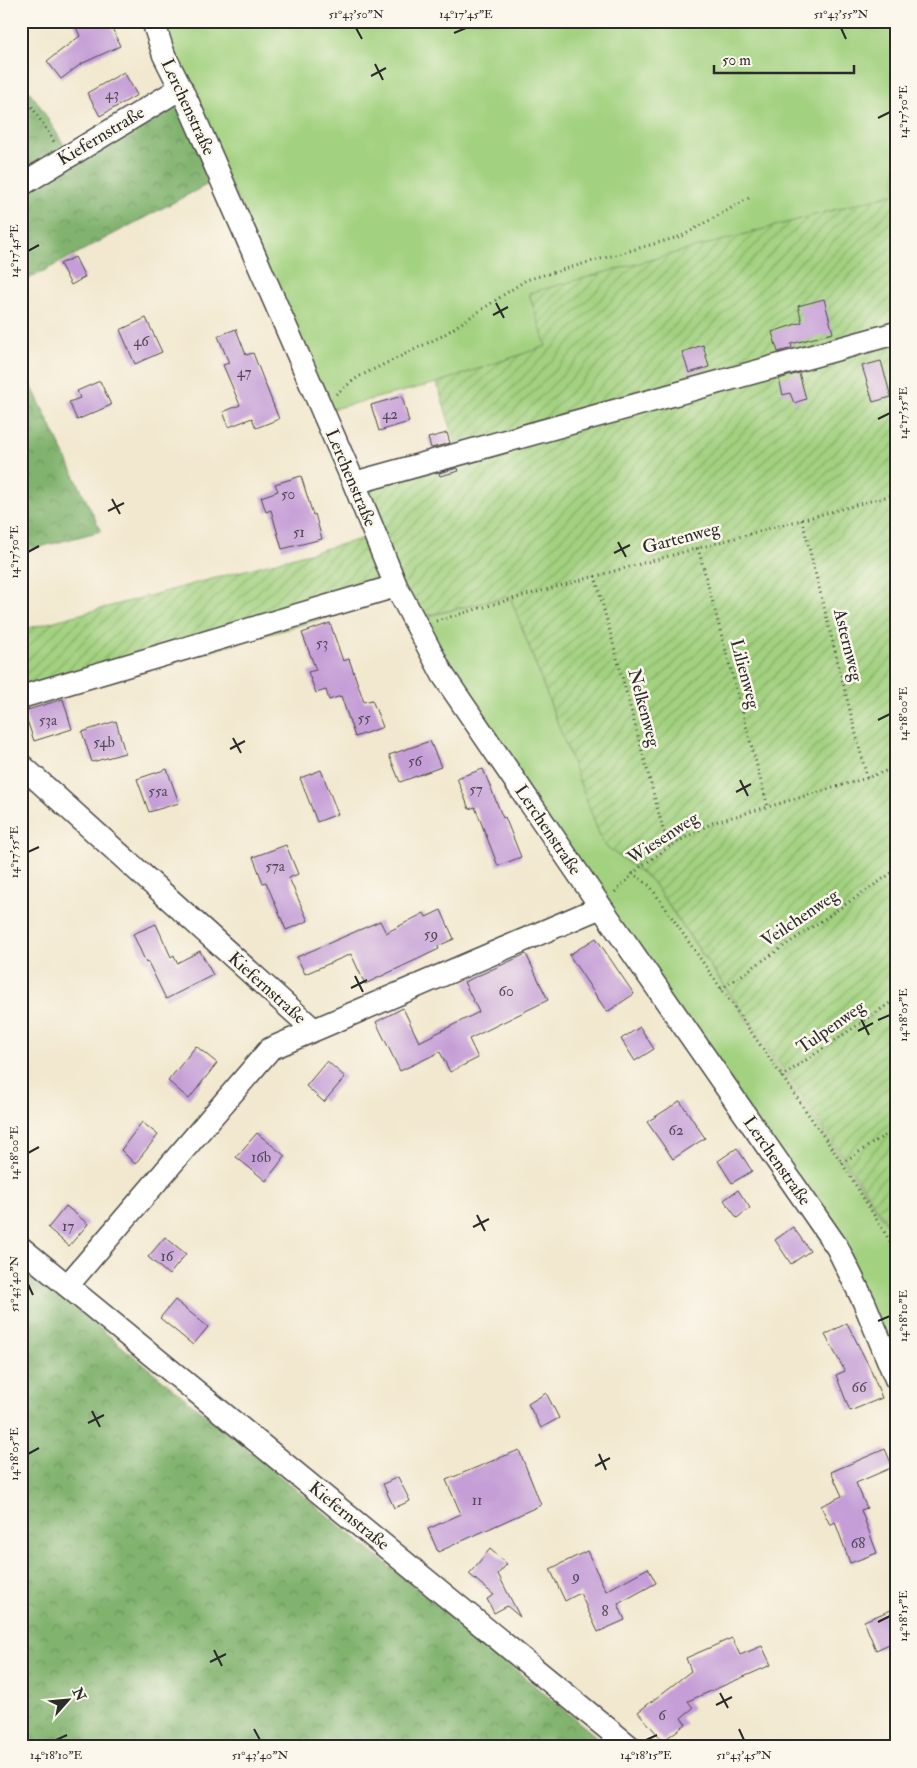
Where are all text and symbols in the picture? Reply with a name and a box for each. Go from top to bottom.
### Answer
text: 51°43'50"N [328,7,384,22]
text: 14°17'45"E [439,7,493,22]
text: 51°43'55"N [814,7,868,22]
scale bar [714,42,854,74]
text: 50 m [722,51,751,70]
street label: Lerchenstraße [156,55,221,159]
house number: 43 [105,85,119,104]
text: 14°17'50"E [896,85,911,139]
street label: Kiefernstraße [53,101,149,171]
text: 14°17'45"E [7,224,22,278]
house number: 46 [133,332,150,351]
house number: 47 [237,363,251,382]
text: 14°17'55"E [896,387,911,439]
house number: 42 [382,405,398,424]
street label: Lerchenstraße [320,426,382,531]
house number: 50 [281,485,295,504]
street label: Gartenweg [640,516,723,559]
house number: 51 [293,523,305,542]
text: 14°17'50"E [7,525,22,579]
street label: Asternweg [828,605,868,685]
house number: 53 [316,634,328,653]
street label: Lilienweg [725,637,766,712]
street label: Nelkenweg [623,666,666,751]
text: 14°18'00"E [896,687,911,741]
house number: 55 [357,709,371,728]
house number: 53a [39,711,58,730]
house number: 54b [93,733,115,752]
house number: 56 [408,752,423,771]
house number: 57 [469,780,483,799]
street label: Lerchenstraße [509,780,587,880]
house number: 55a [148,782,169,801]
street label: Wiesenweg [622,806,704,870]
text: 14°17'55"E [7,826,22,878]
house number: 57a [265,857,286,876]
street label: Veilchenweg [757,883,844,952]
house number: 59 [424,925,438,944]
street label: Kiefernstraße [223,947,311,1029]
house number: 60 [498,982,514,1001]
text: 14°18'05"E [896,988,911,1042]
street label: Tulpenweg [792,994,871,1059]
street label: Lerchenstraße [738,1112,817,1211]
house number: 62 [668,1121,684,1140]
text: 14°18'00"E [7,1126,22,1180]
house number: 16b [251,1148,271,1167]
house number: 17 [62,1217,74,1236]
house number: 16 [161,1247,175,1266]
text: 51°43'40"N [7,1255,22,1312]
text: 14°18'10"E [896,1290,911,1342]
house number: 66 [851,1378,868,1397]
text: 14°18'05"E [7,1427,22,1481]
street label: Kiefernstraße [304,1476,394,1556]
house number: 11 [472,1491,482,1510]
house number: 68 [851,1534,865,1553]
house number: 9 [571,1567,580,1586]
text: 14°18'15"E [896,1590,911,1642]
house number: 8 [601,1602,609,1621]
north arrow [42,1676,92,1726]
text: N [68,1684,90,1704]
house number: 6 [658,1706,667,1725]
text: 14°18'10"E [30,1748,82,1763]
text: 51°43'40"N [232,1748,289,1763]
text: 14°18'15"E [620,1748,672,1763]
text: 51°43'45"N [716,1748,772,1763]

